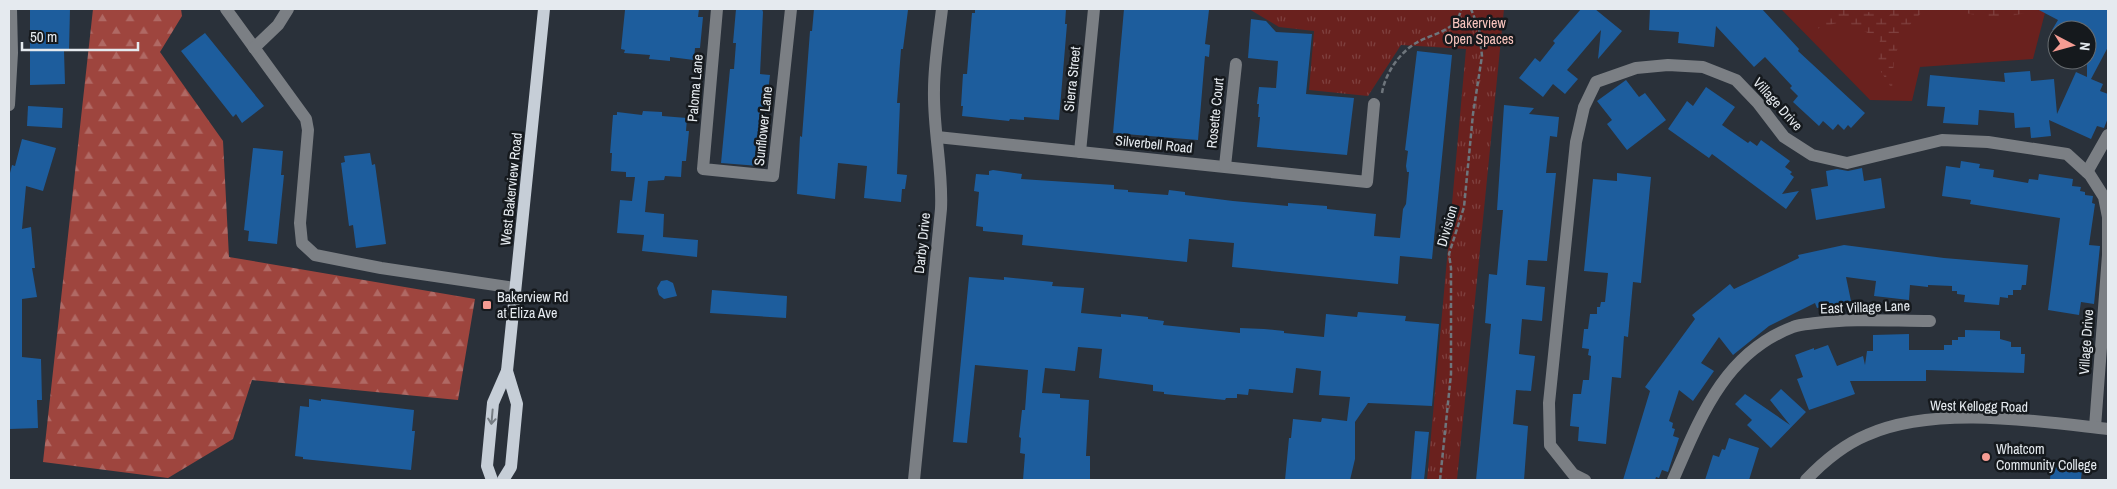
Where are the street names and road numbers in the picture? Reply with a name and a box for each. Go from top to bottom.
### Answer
street label: Sierra Street [1060,46,1084,112]
street label: Paloma Lane [683,54,707,122]
street label: Village Drive [1749,74,1807,134]
street label: Rosette Court [1202,77,1228,149]
street label: Sunflower Lane [750,85,776,167]
street label: Silverbell Road [1114,131,1194,157]
street label: West Bakerview Road [496,132,526,246]
street label: Division [1433,203,1461,249]
street label: Darby Drive [910,212,934,274]
street label: East Village Lane [1820,296,1910,318]
street label: Village Drive [2075,309,2097,375]
street label: West Kellogg Road [1930,396,2028,416]

